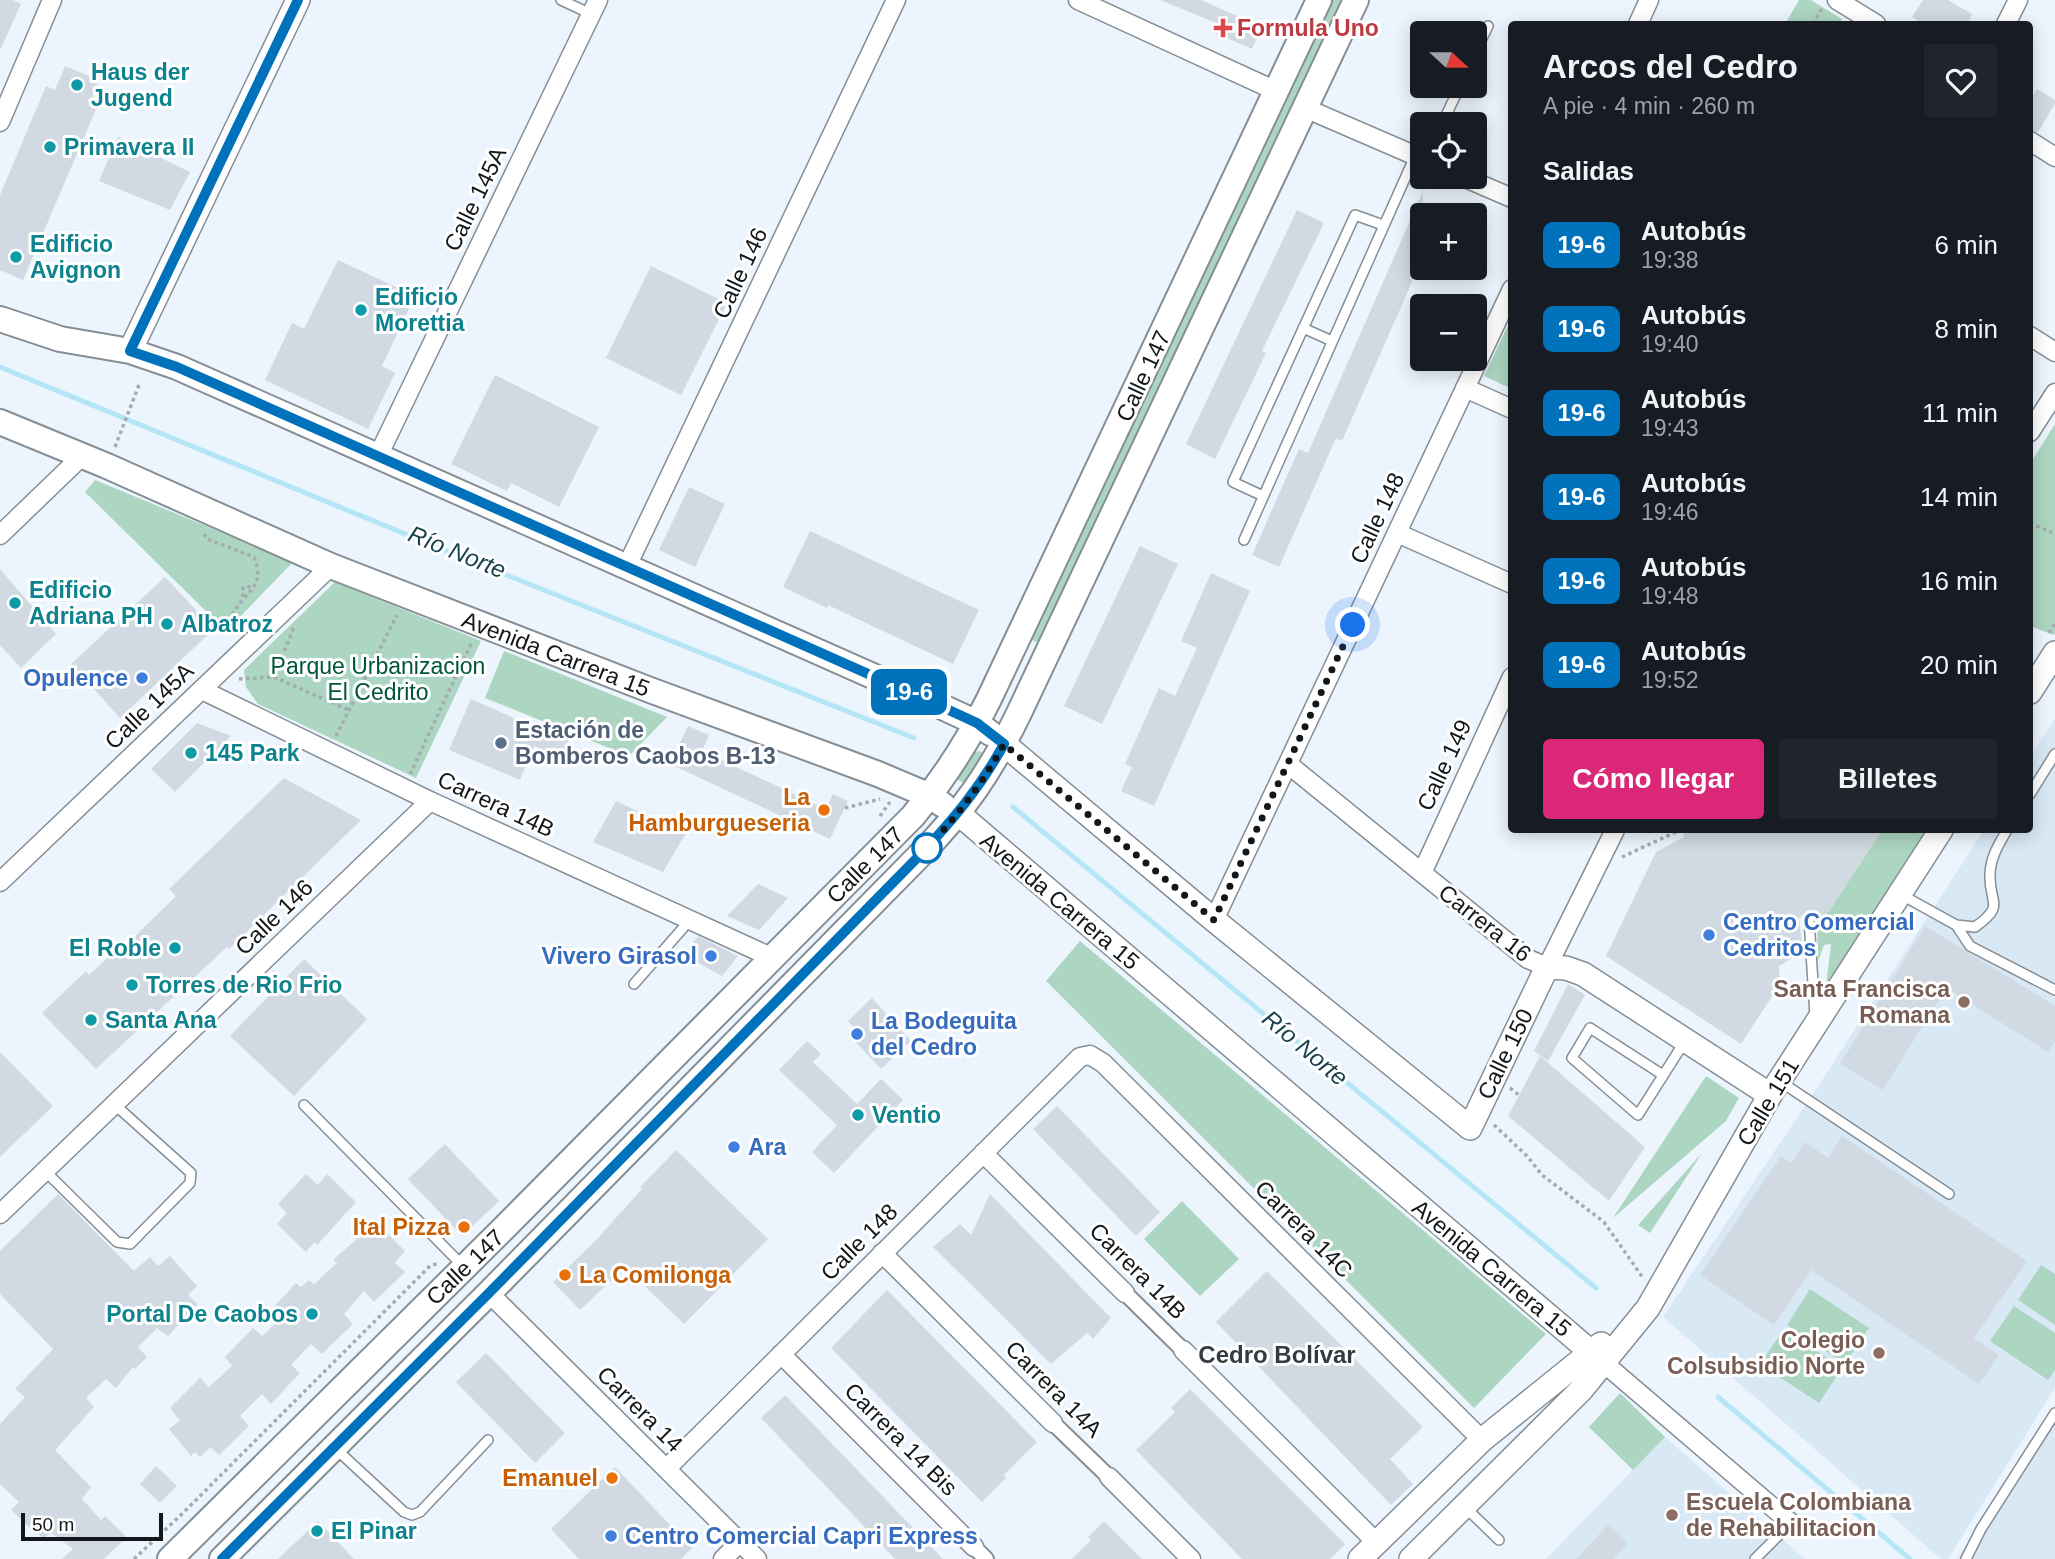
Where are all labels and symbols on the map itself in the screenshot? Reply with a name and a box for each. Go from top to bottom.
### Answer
place label: Formula Uno [1237,15,1379,41]
marker: Formula Uno [1215,20,1231,36]
north arrow [1410,21,1488,98]
place label: Haus der Jugend [91,59,189,111]
marker: Haus der Jugend [69,77,85,93]
place label: Primavera II [64,134,194,160]
marker: Primavera II [42,139,58,155]
street label: Calle 145A [439,142,512,255]
street label: Calle 146 [708,223,772,323]
place label: Edificio Avignon [30,231,121,283]
marker: Edificio Avignon [8,249,24,265]
place label: Edificio Morettia [375,284,465,336]
marker: Edificio Morettia [353,302,369,318]
street label: Calle 147 [1111,326,1175,426]
street label: Calle 148 [1345,468,1409,568]
water label: Río Norte [405,520,510,583]
place label: Edificio Adriana PH [29,577,153,629]
marker: Edificio Adriana PH [7,595,23,611]
street label: Avenida Carrera 15 [458,606,654,702]
your location [1335,607,1370,642]
place label: Albatroz [181,611,273,637]
marker: Albatroz [159,616,175,632]
park label: Parque Urbanizacion El Cedrito [271,653,485,705]
street label: Calle 145A [99,657,199,754]
place label: Opulence [23,665,128,691]
line badge: 19-6 [860,669,958,715]
marker: Opulence [134,670,150,686]
street label: Calle 149 [1412,715,1476,815]
place label: Estación de Bomberos Caobos B-13 [515,717,776,769]
marker: Estación de Bomberos Caobos B-13 [493,735,509,751]
place label: 145 Park [205,740,300,766]
marker: 145 Park [183,745,199,761]
street label: Carrera 14B [434,766,558,842]
place label: La Hamburgueseria [628,784,810,836]
marker: La Hamburgueseria [816,802,832,818]
street label: Calle 147 [821,821,909,909]
street label: Avenida Carrera 15 [975,827,1145,975]
unlabelled marker [912,833,942,863]
street label: Calle 146 [230,874,318,960]
street label: Carrera 16 [1434,879,1536,967]
place label: Centro Comercial Cedritos [1723,909,1915,961]
marker: Centro Comercial Cedritos [1701,927,1717,943]
place label: El Roble [69,935,161,961]
marker: El Roble [167,940,183,956]
place label: Vivero Girasol [541,943,697,969]
marker: Vivero Girasol [703,948,719,964]
place label: Torres de Rio Frio [146,972,342,998]
place label: Santa Francisca Romana [1774,976,1950,1028]
marker: Torres de Rio Frio [124,977,140,993]
marker: Santa Francisca Romana [1956,994,1972,1010]
water label: Río Norte [1257,1004,1353,1091]
street label: Calle 150 [1472,1005,1538,1103]
place label: Santa Ana [105,1007,217,1033]
place label: La Bodeguita del Cedro [871,1008,1017,1060]
marker: Santa Ana [83,1012,99,1028]
marker: La Bodeguita del Cedro [849,1026,865,1042]
street label: Calle 151 [1732,1054,1804,1150]
place label: Ventio [872,1102,941,1128]
marker: Ventio [850,1107,866,1123]
place label: Ara [748,1134,787,1160]
marker: Ara [726,1139,742,1155]
street label: Carrera 14C [1250,1175,1358,1283]
street label: Avenida Carrera 15 [1407,1194,1577,1342]
street label: Calle 148 [815,1198,903,1286]
place label: Ital Pizza [353,1214,450,1240]
street label: Carrera 14B [1085,1218,1191,1324]
marker: Ital Pizza [456,1219,472,1235]
street label: Calle 147 [421,1224,509,1310]
place label: La Comilonga [579,1262,731,1288]
marker: La Comilonga [557,1267,573,1283]
place label: Portal De Caobos [106,1301,298,1327]
marker: Portal De Caobos [304,1306,320,1322]
place label: Colegio Colsubsidio Norte [1667,1327,1865,1379]
street label: Carrera 14A [1001,1336,1108,1443]
district label: Cedro Bolívar [1198,1341,1356,1368]
marker: Colegio Colsubsidio Norte [1871,1345,1887,1361]
street label: Carrera 14 [592,1361,688,1457]
street label: Carrera 14 Bis [839,1377,963,1501]
place label: Emanuel [502,1465,598,1491]
marker: Emanuel [604,1470,620,1486]
place label: Escuela Colombiana de Rehabilitacion [1686,1489,1911,1541]
marker: Escuela Colombiana de Rehabilitacion [1664,1507,1680,1523]
scale bar [21,1510,163,1542]
place label: El Pinar [331,1518,417,1544]
marker: El Pinar [309,1523,325,1539]
place label: Centro Comercial Capri Express [625,1523,978,1549]
marker: Centro Comercial Capri Express [603,1528,619,1544]

